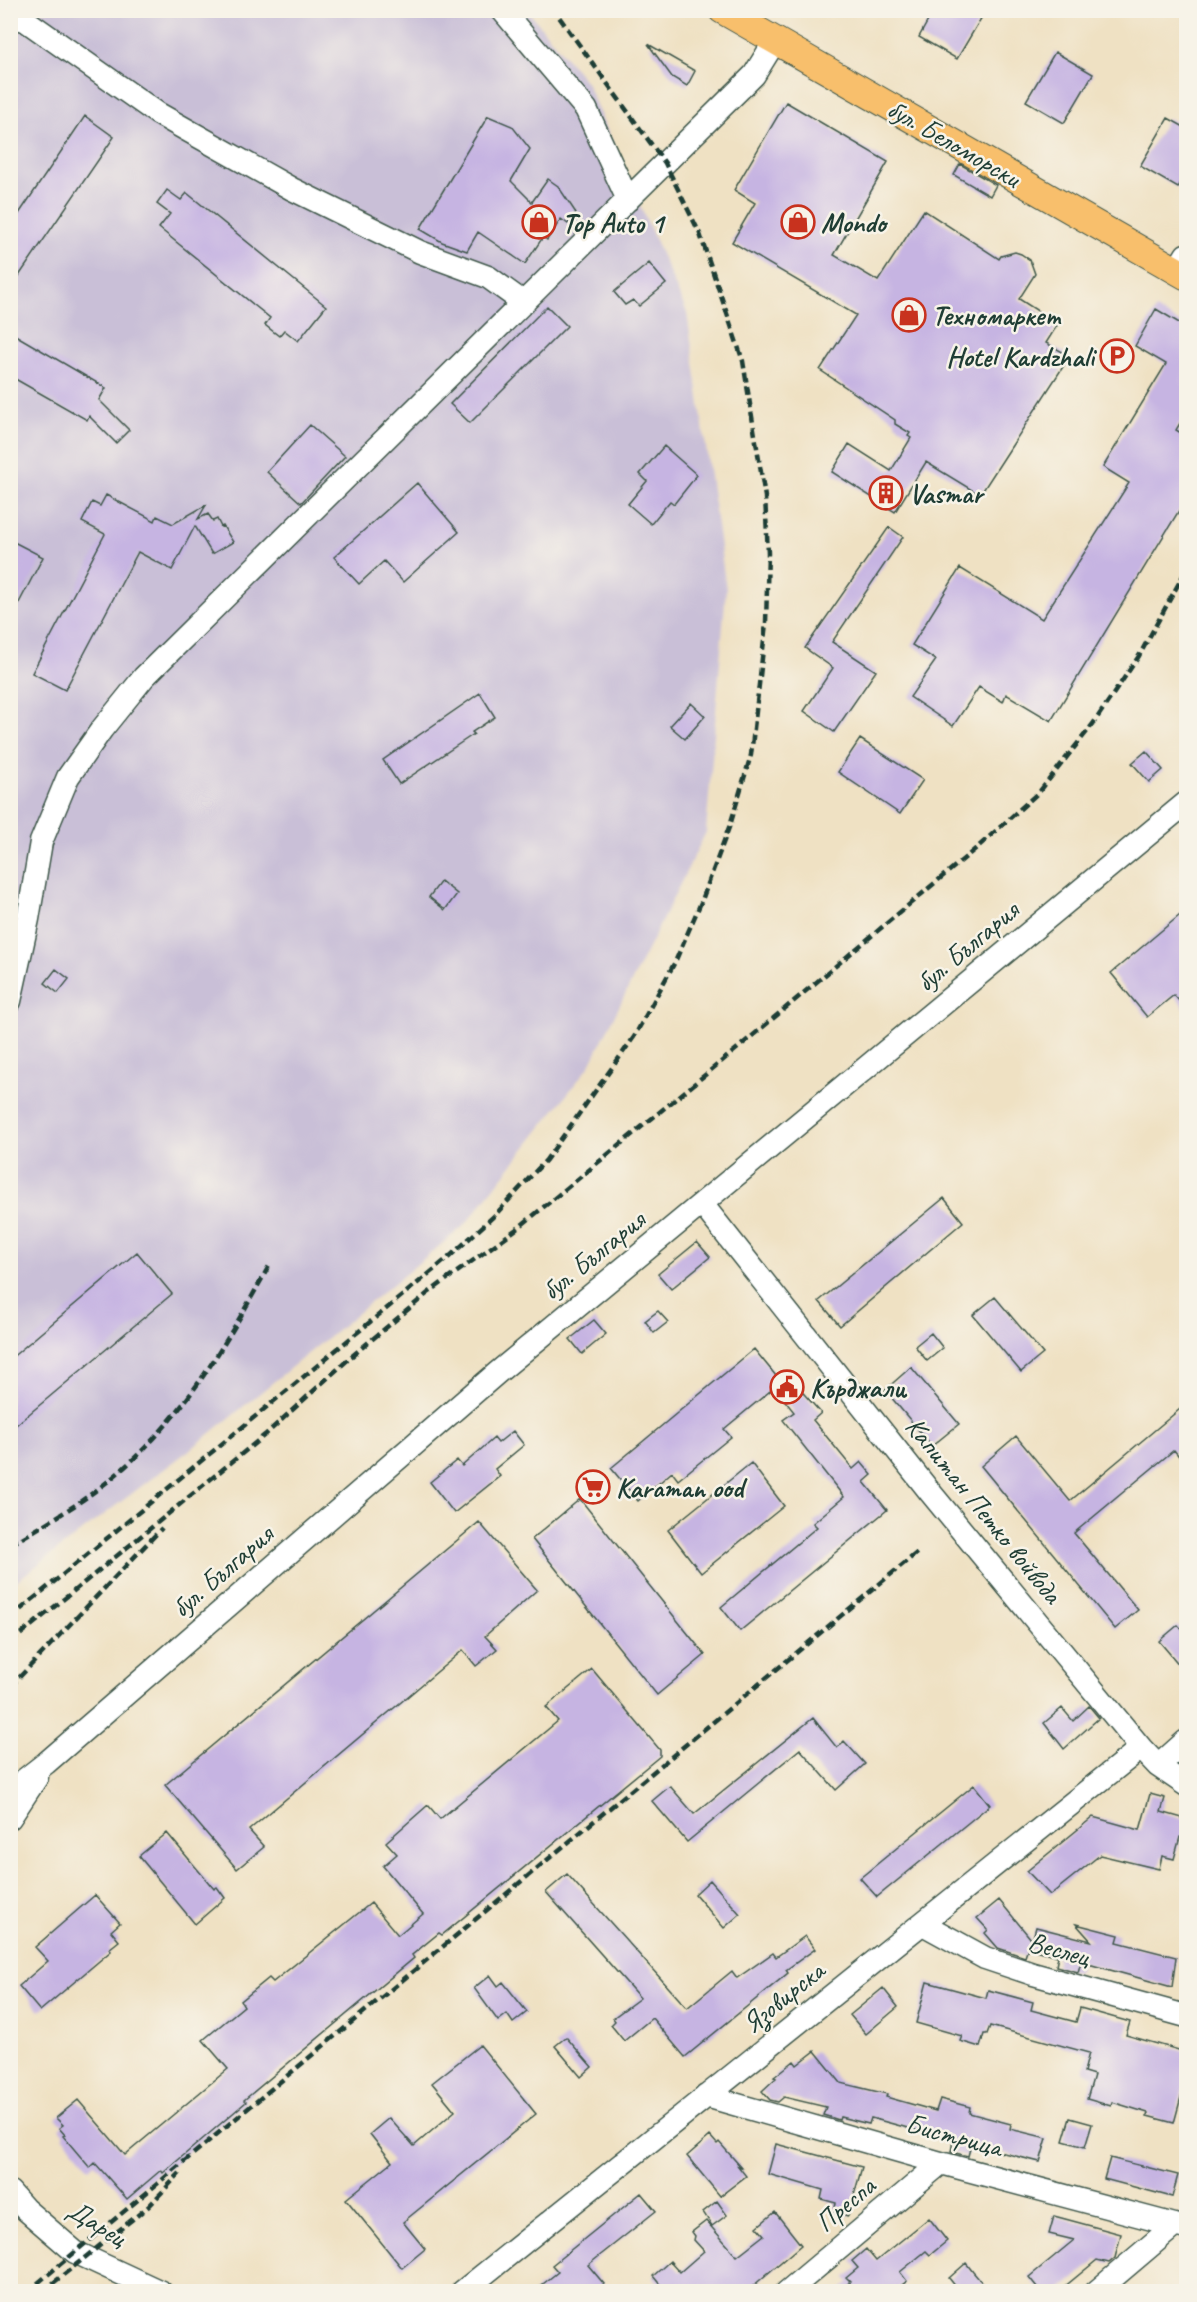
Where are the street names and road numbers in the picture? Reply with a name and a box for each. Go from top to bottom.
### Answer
street label: бул. Беломорски [881,91,1028,196]
street label: бул. България [908,891,1027,999]
street label: бул. България [534,1201,654,1308]
street label: Капитан Петко войвода [898,1410,1071,1612]
street label: бул. България [164,1516,282,1625]
street label: Веслец [1024,1924,1095,1975]
street label: Язовирска [735,1952,834,2041]
street label: Бистрица [902,2105,1008,2165]
street label: Преспа [808,2168,884,2239]
street label: Дарец [61,2191,134,2255]

